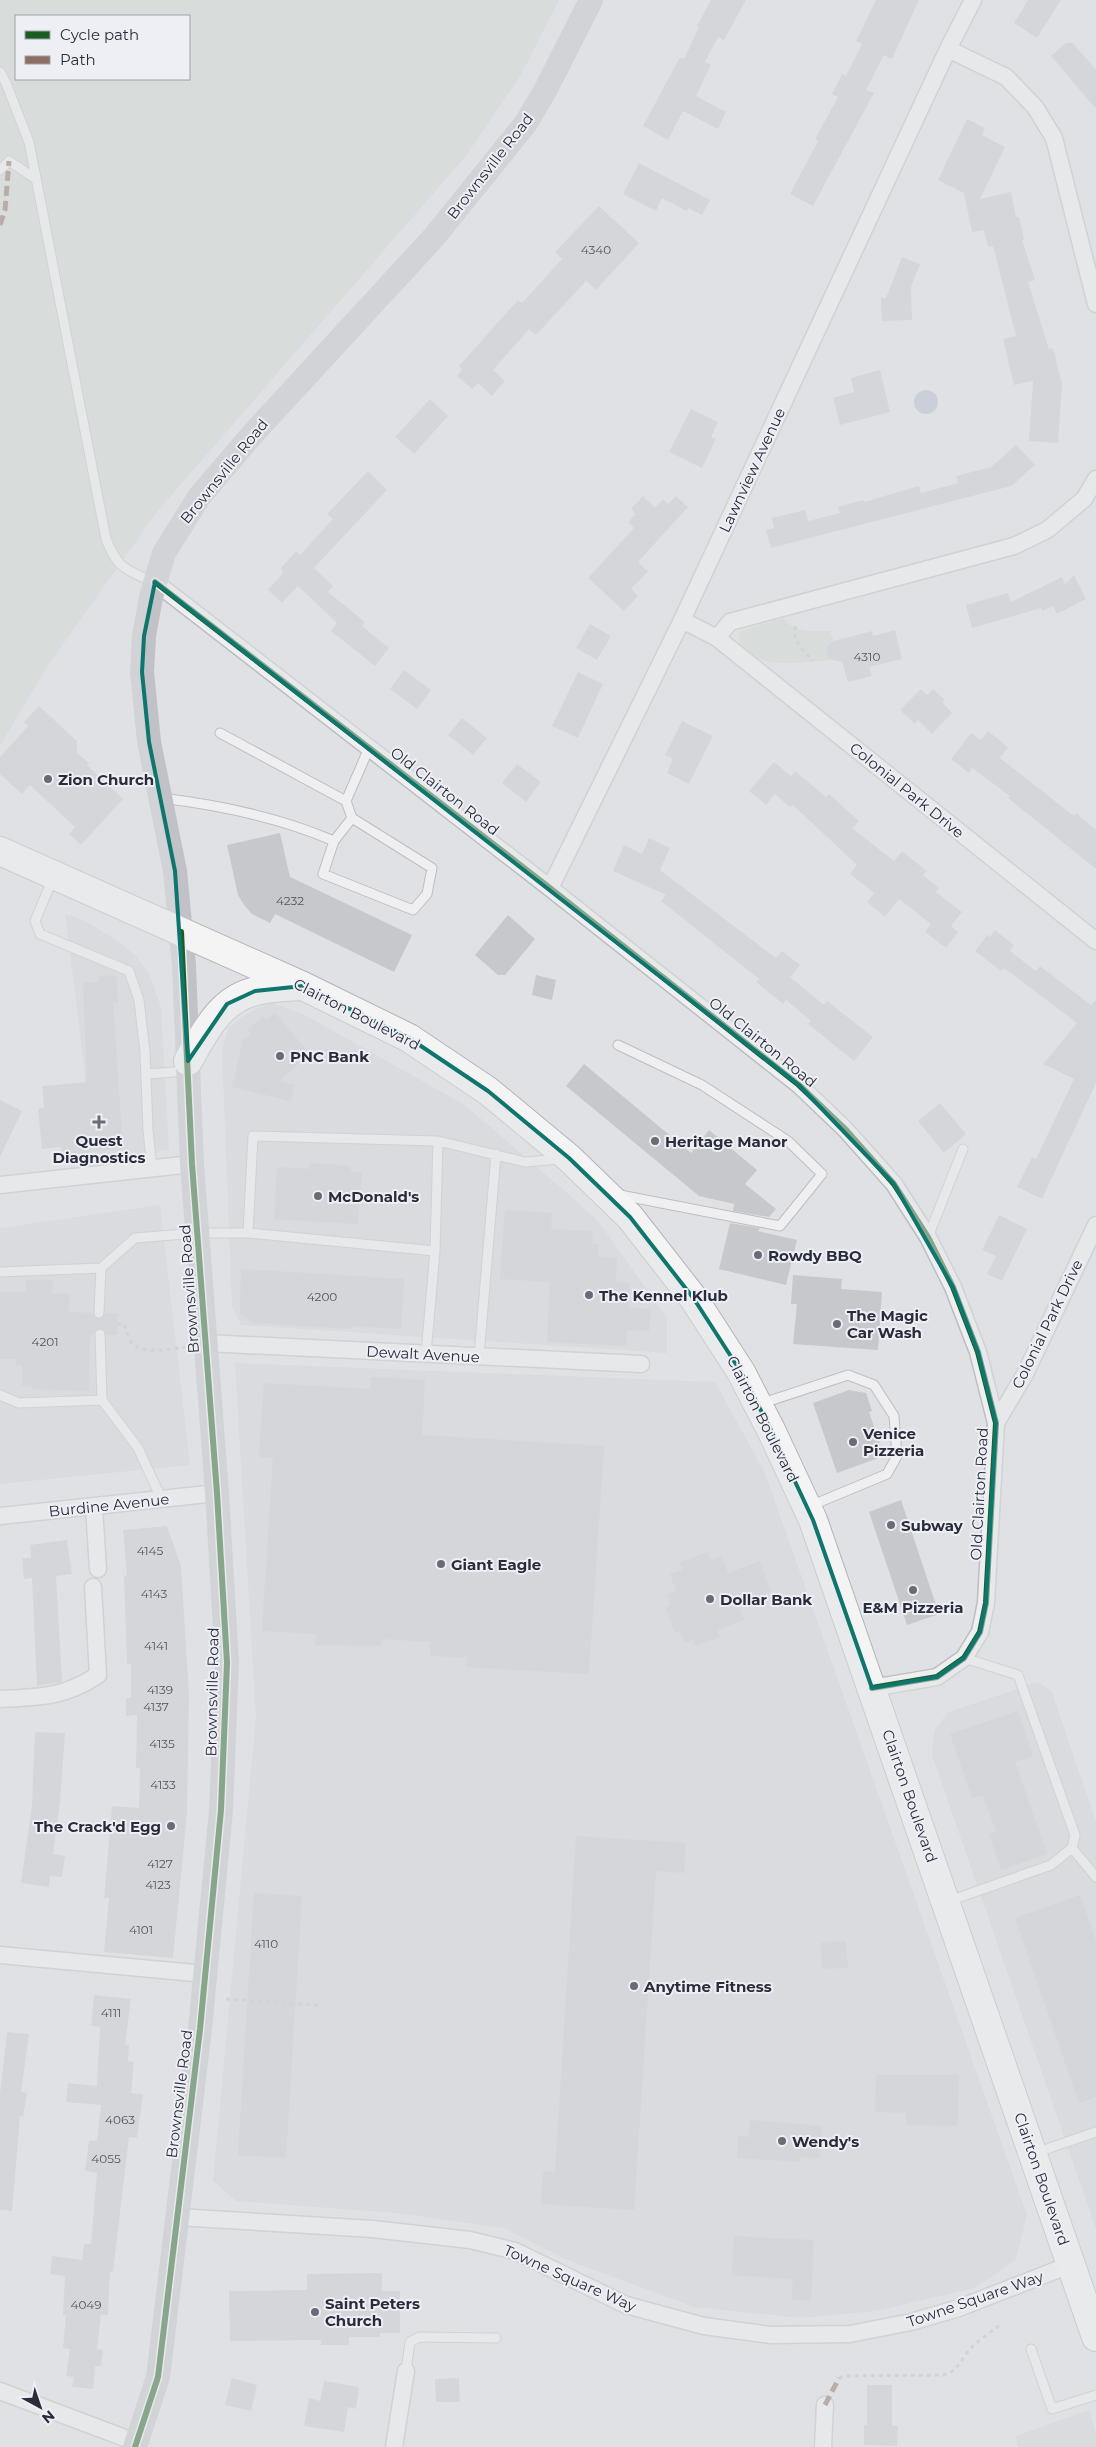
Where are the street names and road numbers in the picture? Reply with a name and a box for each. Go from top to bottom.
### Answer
street label: Brownsville Road [443,109,537,223]
street label: Lawnview Avenue [715,405,789,535]
street label: Brownsville Road [176,415,272,527]
street label: Colonial Park Drive [846,738,968,842]
street label: Old Clairton Road [387,743,503,839]
street label: Clairton Boulevard [291,974,423,1054]
street label: Old Clairton Road [705,993,821,1091]
street label: Brownsville Road [175,1224,203,1354]
street label: Colonial Park Drive [1007,1256,1087,1392]
street label: Dewalt Avenue [366,1342,480,1366]
street label: Clairton Boulevard [723,1353,803,1485]
street label: Old Clairton Road [966,1427,992,1561]
street label: Burdine Avenue [48,1489,170,1521]
street label: Brownsville Road [201,1627,223,1757]
street label: Clairton Boulevard [878,1727,942,1865]
street label: Brownsville Road [162,2029,196,2159]
street label: Clairton Boulevard [1010,2110,1074,2248]
street label: Towne Square Way [501,2240,640,2316]
street label: Towne Square Way [904,2266,1046,2331]

